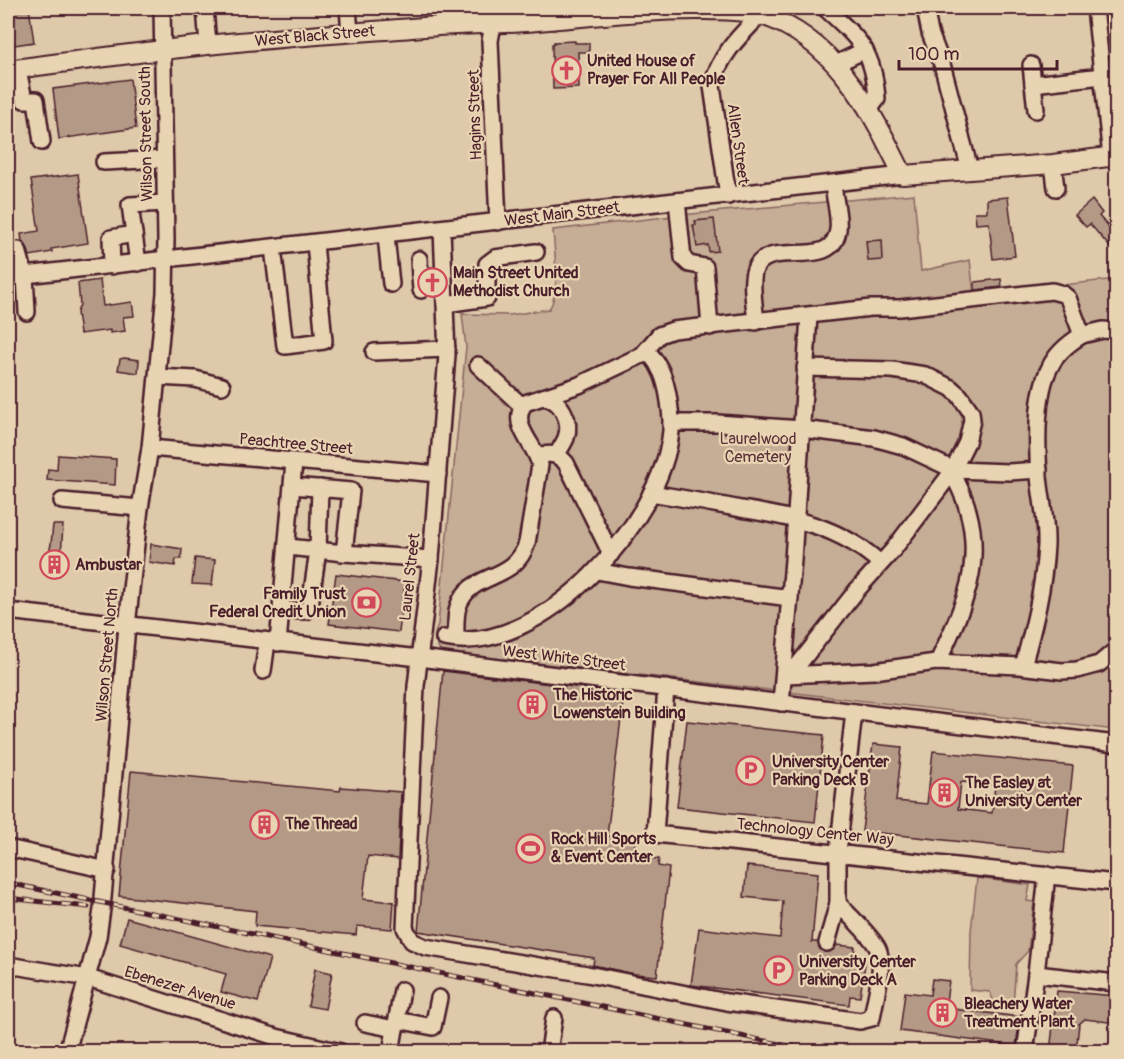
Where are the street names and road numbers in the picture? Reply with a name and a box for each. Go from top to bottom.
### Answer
street label: West Black Street [254,21,376,51]
street label: Wilson Street South [135,66,157,202]
street label: Hagins Street [463,69,487,161]
street label: Allen Street [722,102,754,186]
street label: West Main Street [503,197,621,231]
street label: Peachtree Street [238,429,354,459]
street label: Laurel Street [395,532,425,622]
street label: Wilson Street North [91,587,123,723]
street label: West White Street [501,641,627,676]
street label: Technology Center Way [735,814,895,850]
street label: Ebenezer Avenue [122,962,238,1014]

